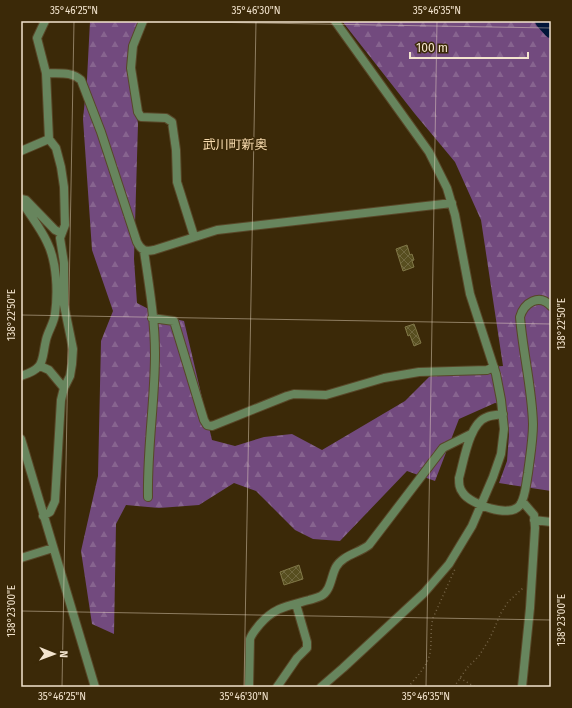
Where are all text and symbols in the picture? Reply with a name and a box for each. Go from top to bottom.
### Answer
text: 35°46'25"N [50,5,98,17]
text: 35°46'30"N [231,5,281,17]
text: 35°46'35"N [413,5,461,17]
scale bar [410,34,528,60]
text: 100 m [416,41,448,55]
district label: 武川町新奥 [202,137,268,152]
text: 138°22'50"E [6,289,18,341]
text: 138°22'50"E [556,298,568,350]
text: 138°23'00"E [6,585,18,637]
text: 138°23'00"E [556,594,568,646]
north arrow [34,634,74,674]
text: N [57,650,70,658]
text: 35°46'25"N [38,691,86,703]
text: 35°46'30"N [219,691,269,703]
text: 35°46'35"N [402,691,450,703]

